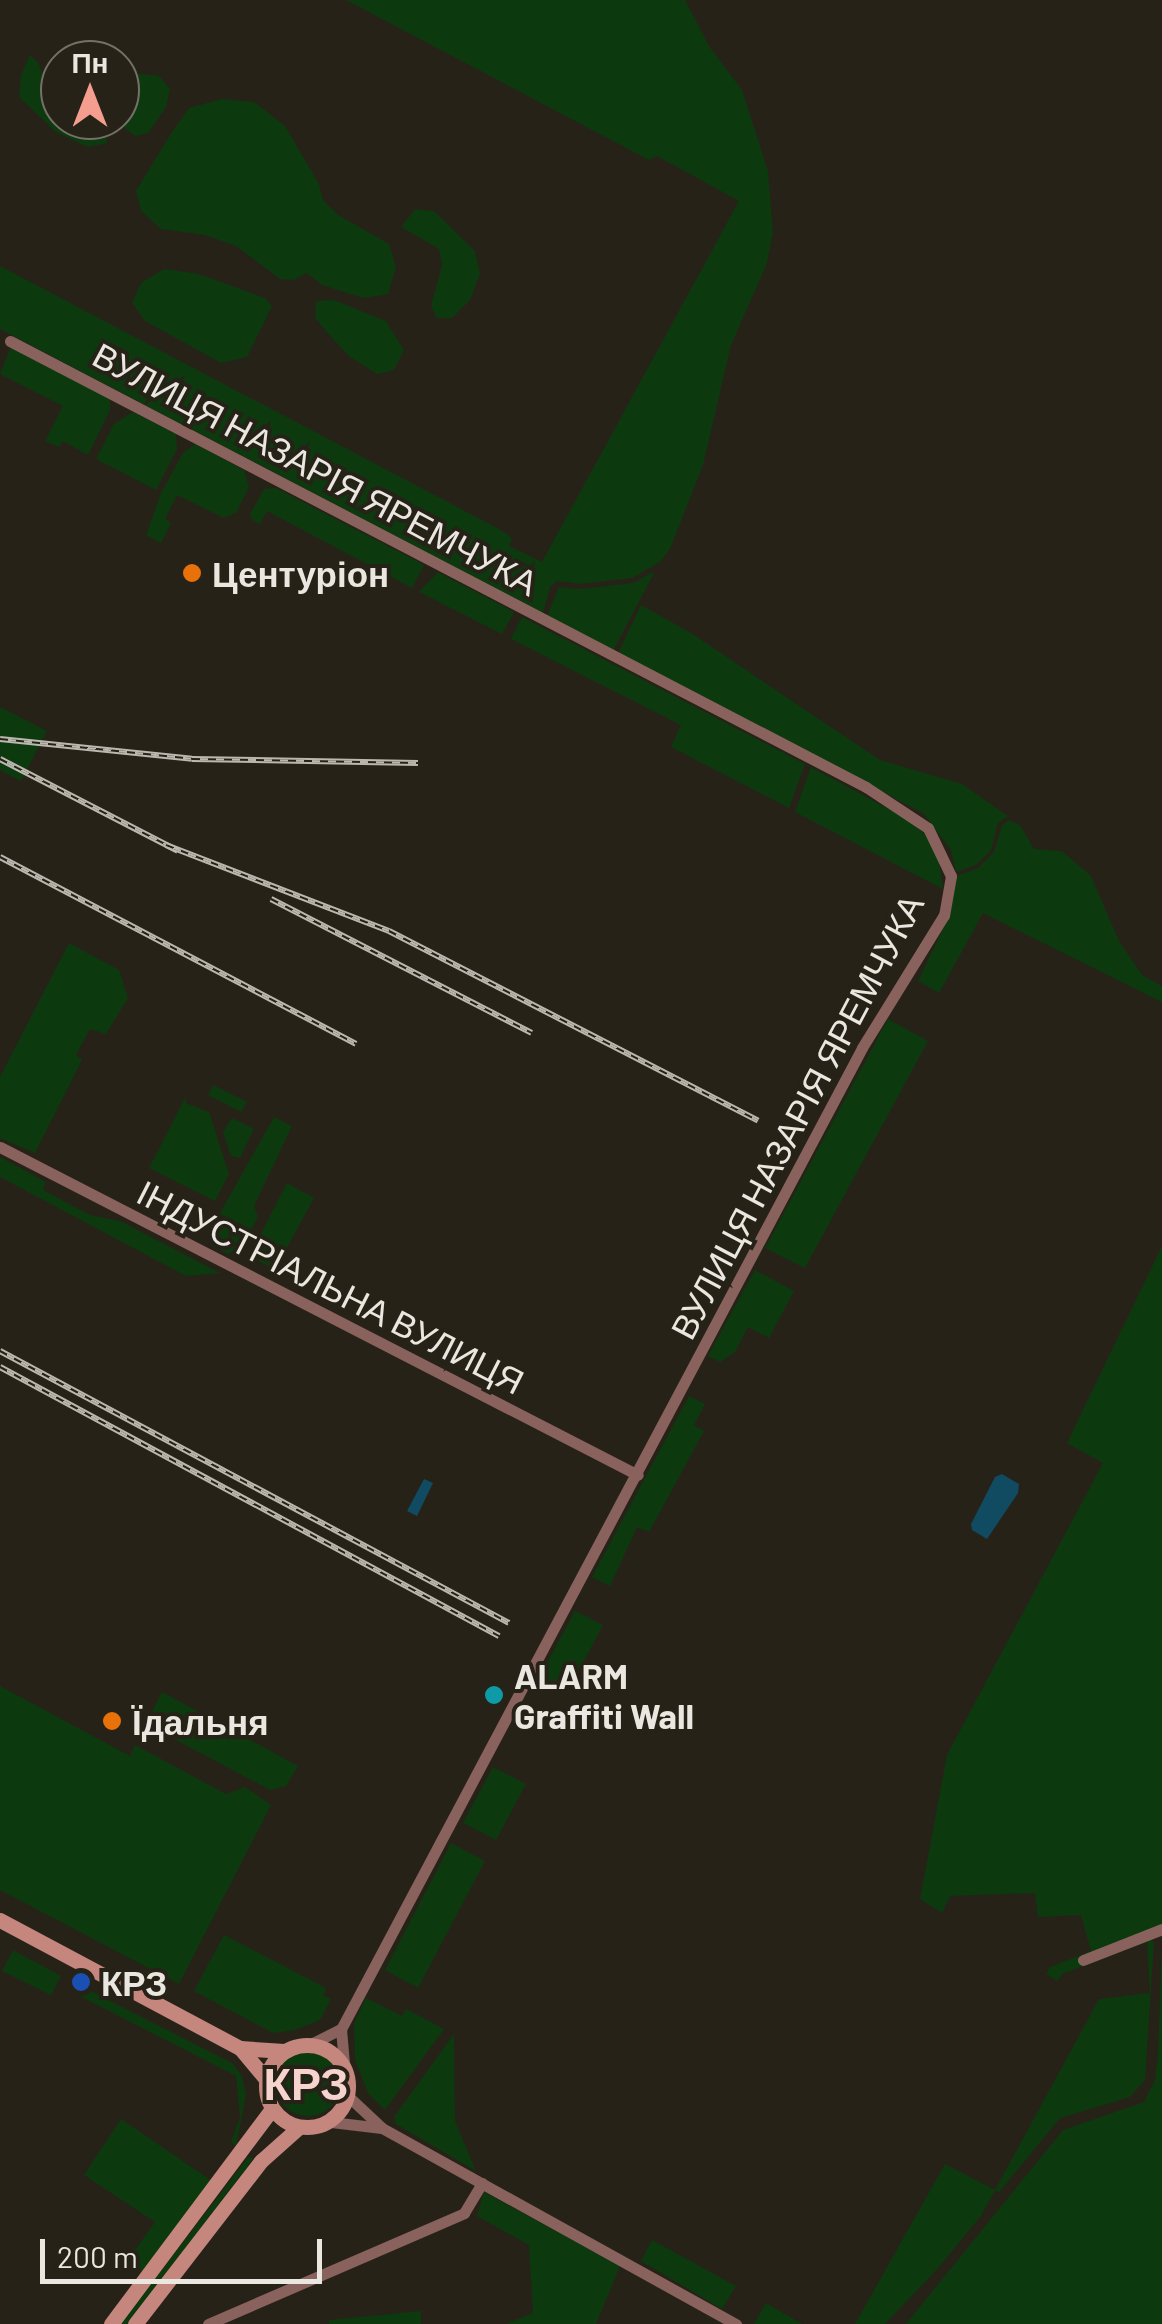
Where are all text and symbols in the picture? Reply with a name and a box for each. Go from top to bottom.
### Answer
north arrow [40,40,140,140]
text: Пн [71,45,109,79]
street label: ВУЛИЦЯ НАЗАРІЯ ЯРЕМЧУКА [86,333,546,603]
place label: Центуріон [212,552,389,594]
marker: Центуріон [181,562,203,584]
street label: ВУЛИЦЯ НАЗАРІЯ ЯРЕМЧУКА [661,886,931,1346]
street label: ІНДУСТРІАЛЬНА ВУЛИЦЯ [131,1170,531,1402]
place label: ALARM Graffiti Wall [514,1654,694,1736]
marker: ALARM Graffiti Wall [483,1684,505,1706]
place label: Їдальня [132,1700,269,1742]
marker: Їдальня [101,1710,123,1732]
place label: КРЗ [101,1961,167,2003]
marker: КРЗ [70,1971,92,1993]
district label: КРЗ [263,2056,349,2110]
scale bar [45,2219,328,2281]
text: 200 m [57,2238,138,2274]

